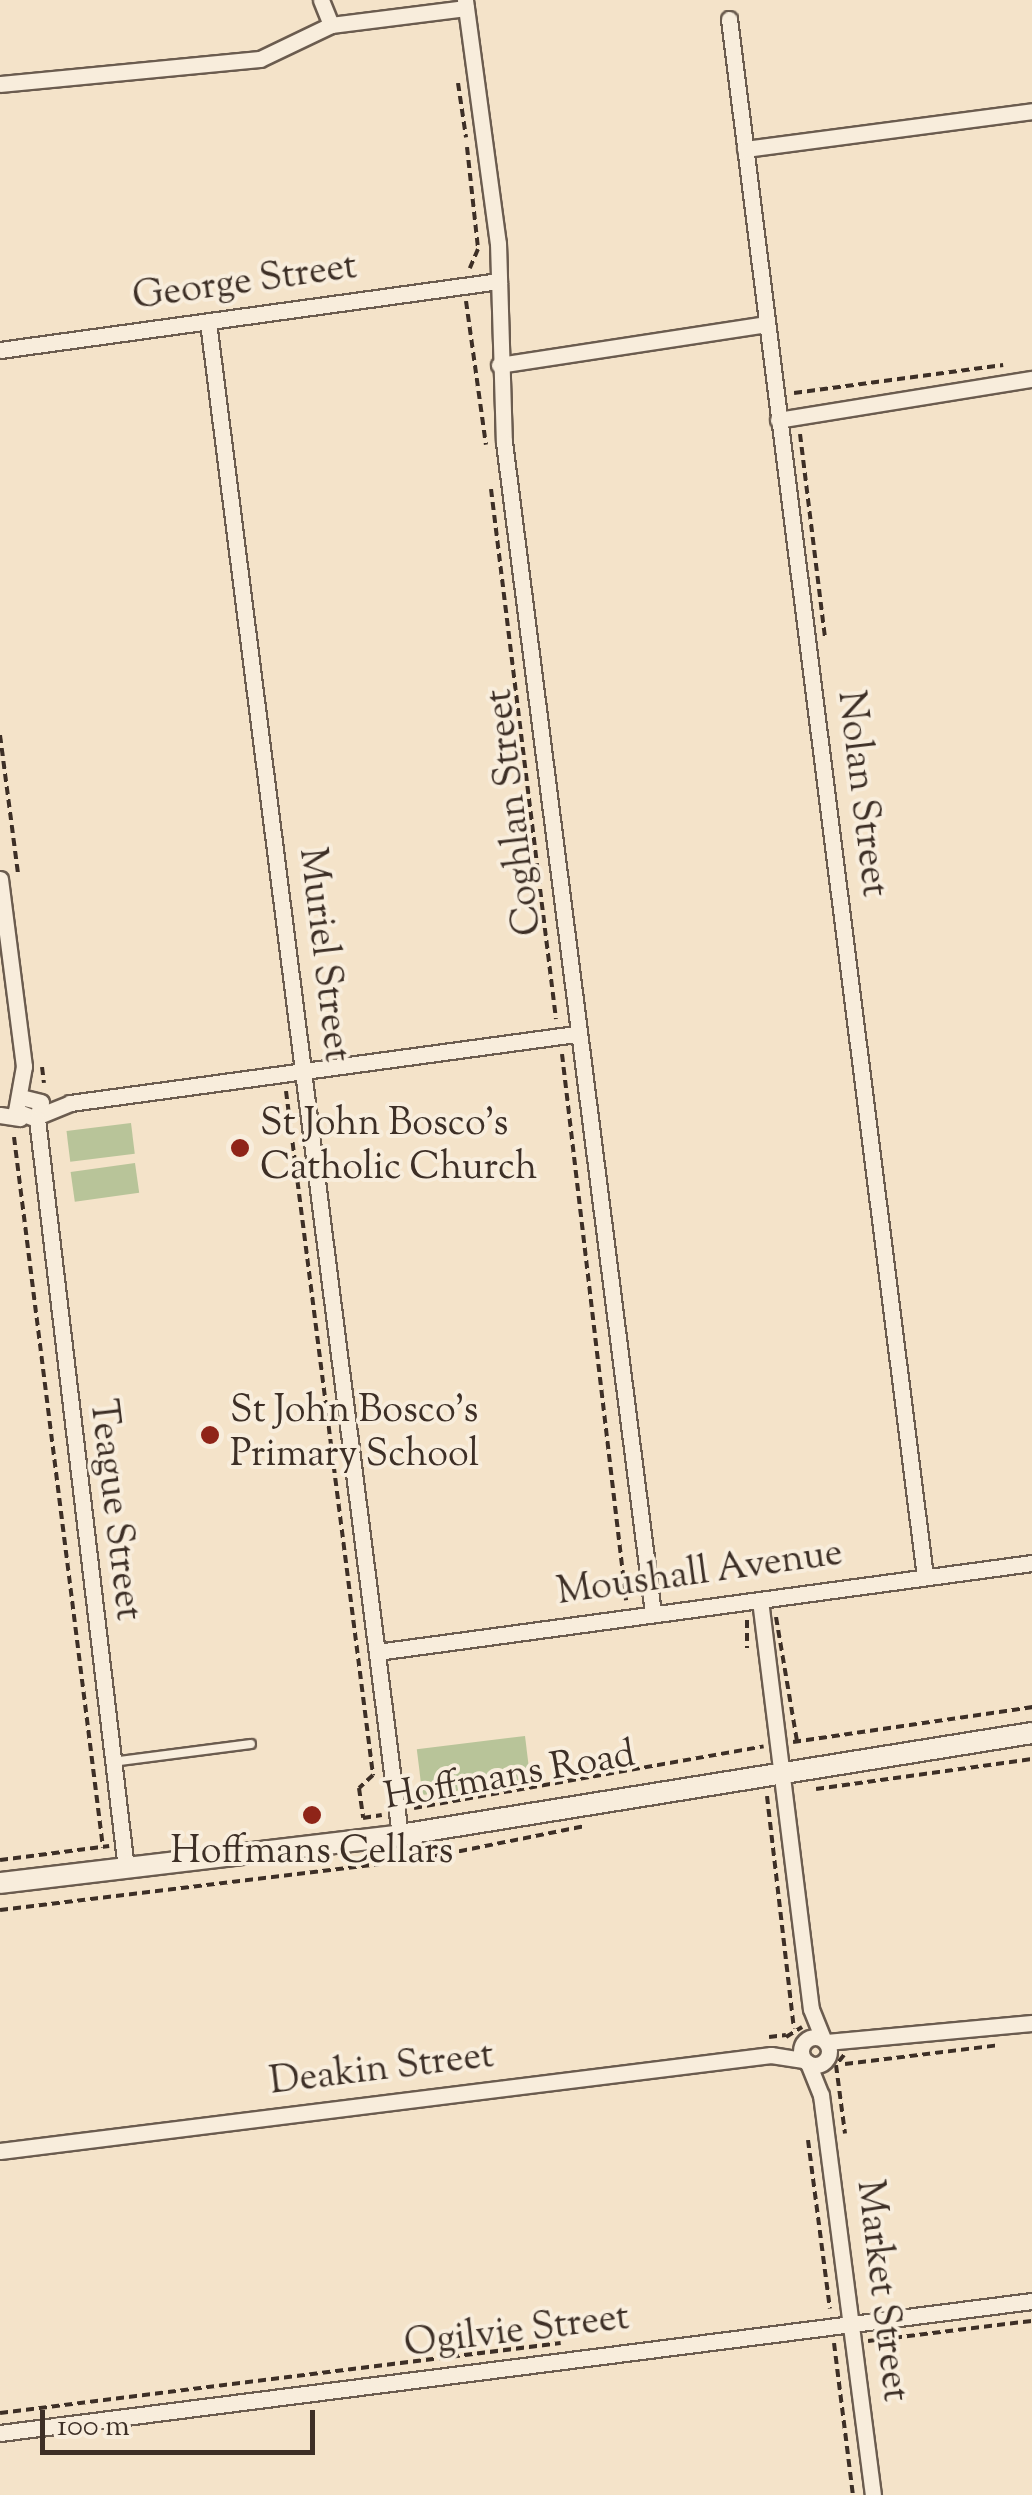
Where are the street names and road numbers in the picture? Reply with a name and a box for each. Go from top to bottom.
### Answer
street label: George Street [130,246,360,322]
street label: Coghlan Street [478,686,554,938]
street label: Nolan Street [825,688,895,900]
street label: Muriel Street [286,845,358,1065]
street label: Teague Street [77,1397,149,1623]
street label: Moushall Avenue [554,1532,846,1618]
street label: Hoffmans Road [381,1734,639,1822]
street label: Deakin Street [267,2035,497,2107]
street label: Market Street [844,2178,916,2404]
street label: Ogilvie Street [402,2297,632,2369]

